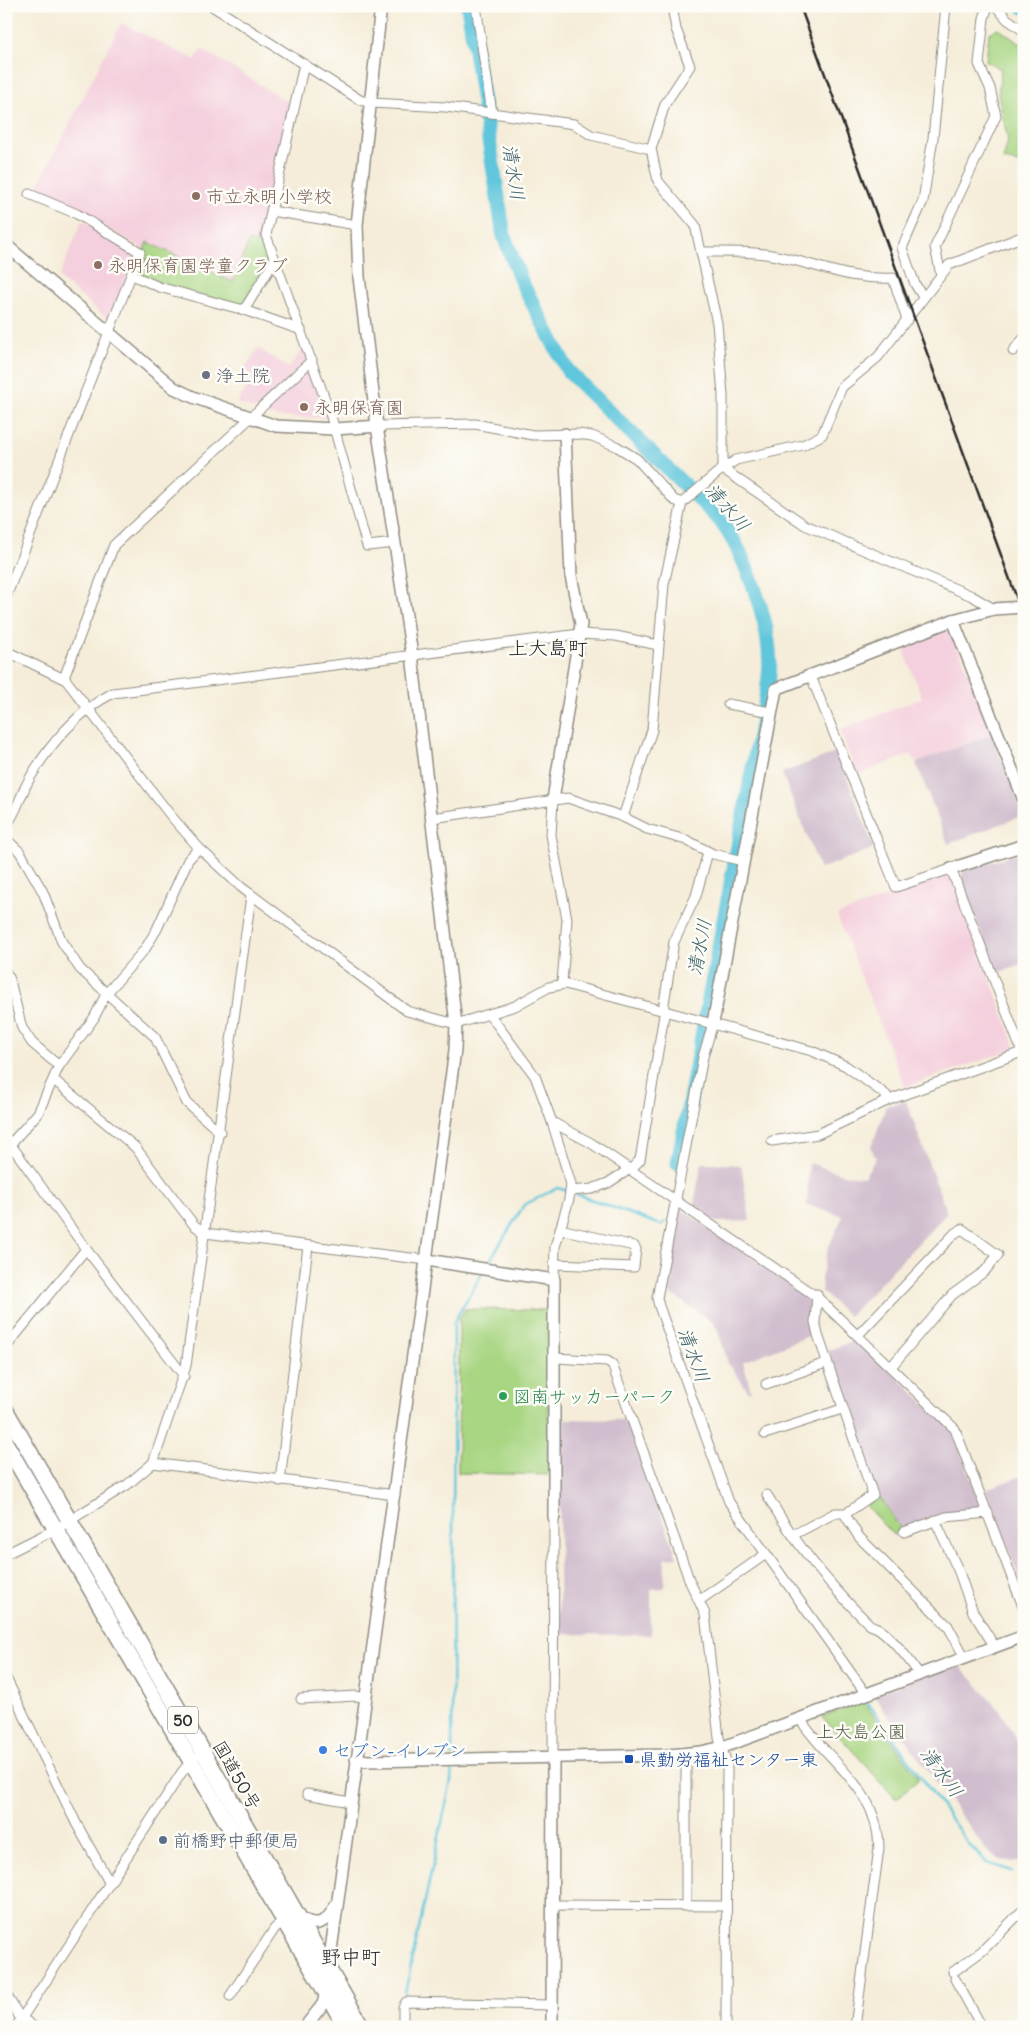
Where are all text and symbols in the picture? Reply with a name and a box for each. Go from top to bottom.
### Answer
water label: 清水川 [498,142,530,202]
place label: 市立永明小学校 [206,185,332,208]
marker: 市立永明小学校 [190,190,202,202]
place label: 永明保育園学童クラブ [108,254,288,277]
marker: 永明保育園学童クラブ [92,259,104,271]
place label: 浄土院 [216,364,270,387]
marker: 浄土院 [200,369,212,381]
place label: 永明保育園 [314,396,404,419]
marker: 永明保育園 [298,401,310,413]
water label: 清水川 [700,478,756,536]
district label: 上大島町 [508,635,588,660]
water label: 清水川 [682,917,716,977]
water label: 清水川 [673,1324,715,1386]
place label: 図南サッカーパーク [513,1385,675,1408]
marker: 図南サッカーパーク [497,1390,509,1402]
road number: 50 [168,1706,198,1734]
park label: 上大島公園 [816,1720,906,1743]
street label: 国道50号 [208,1736,266,1814]
place label: セブン-イレブン [333,1739,467,1762]
water label: 清水川 [916,1742,968,1802]
marker: セブン-イレブン [317,1744,329,1756]
place label: 県勤労福祉センター東 [639,1748,818,1771]
marker: 県勤労福祉センター東 [623,1753,635,1765]
place label: 前橋野中郵便局 [173,1829,299,1852]
marker: 前橋野中郵便局 [157,1834,169,1846]
district label: 野中町 [321,1944,381,1969]

